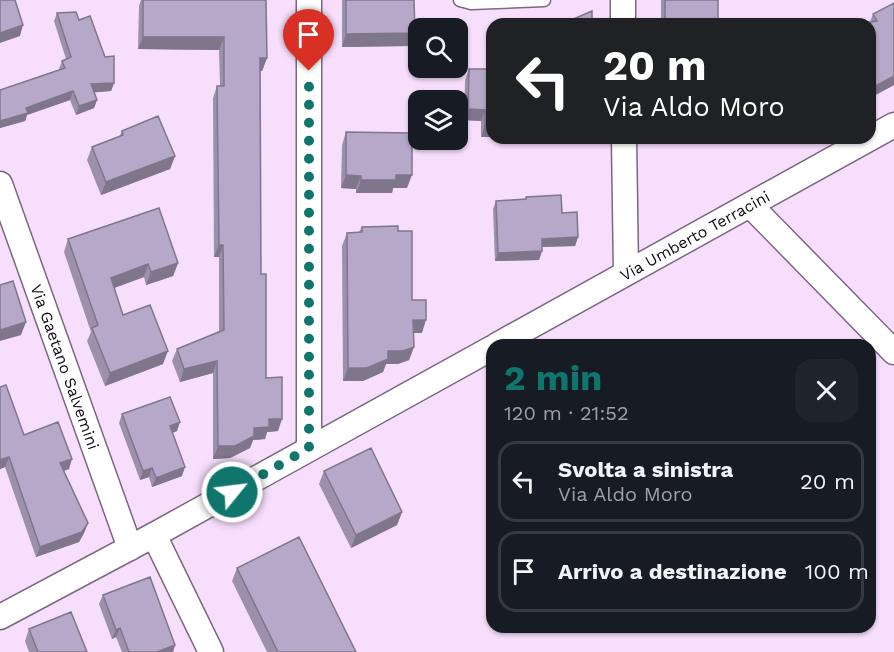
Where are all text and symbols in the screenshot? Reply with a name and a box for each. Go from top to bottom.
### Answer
pin [283,9,334,71]
icon: arrive [292,18,325,51]
map controls [408,18,468,150]
button: search [408,18,468,78]
text: 20 m [603,41,707,90]
icon: left [504,42,582,120]
button: layers [408,90,468,150]
text: Via Aldo Moro [603,91,785,123]
street label: Via Umberto Terracini [617,187,773,285]
street label: Via Gaetano Salvemini [27,282,103,452]
text: 2 min [504,357,602,399]
button: close [795,359,858,422]
text: 120 m · 21:52 [504,401,629,425]
text: Svolta a sinistra [558,457,733,482]
position arrow [200,460,264,524]
icon: left [507,465,540,498]
text: 20 m [800,469,855,494]
text: Via Aldo Moro [558,482,693,506]
icon: arrive [507,555,540,588]
text: Arrivo a destinazione [558,559,787,584]
text: 100 m [805,559,869,584]

